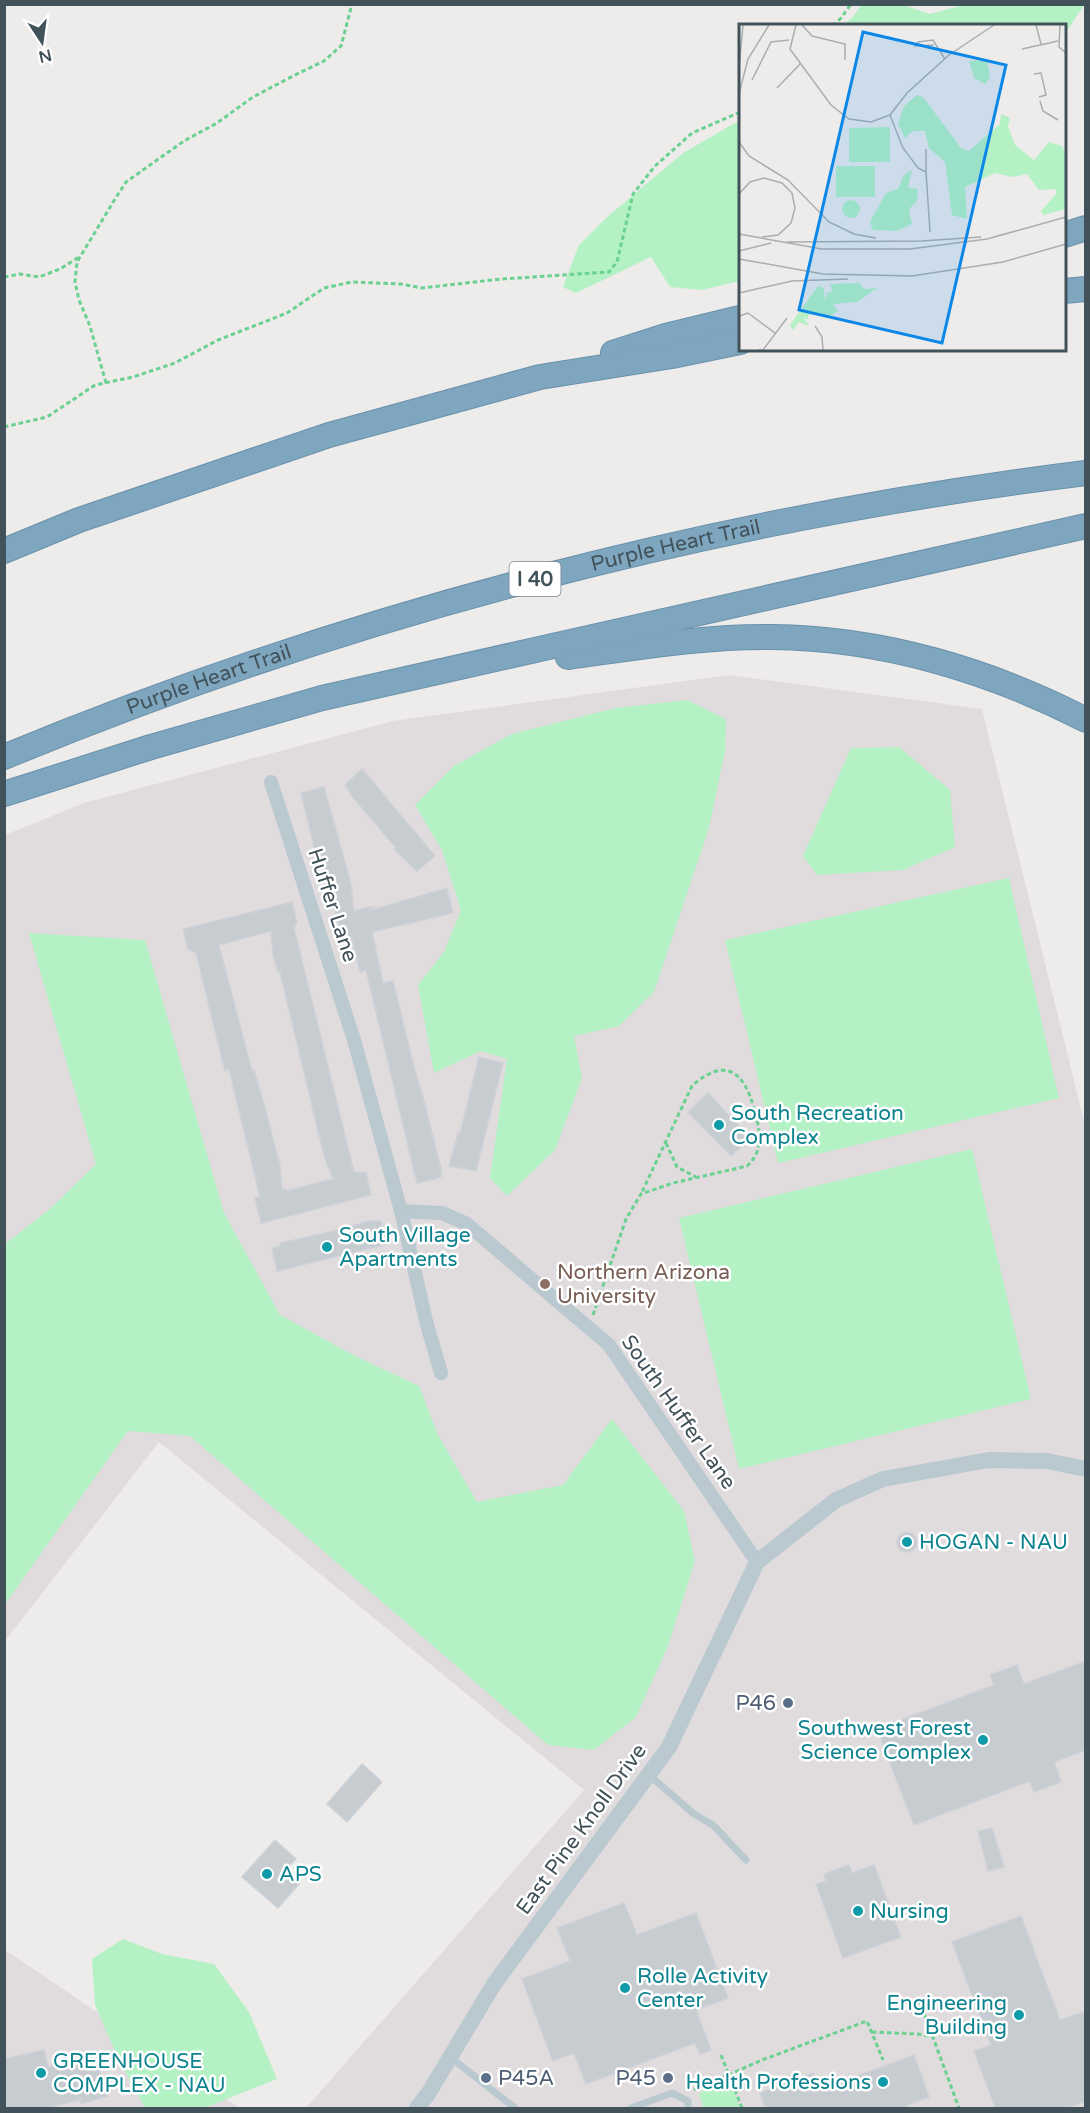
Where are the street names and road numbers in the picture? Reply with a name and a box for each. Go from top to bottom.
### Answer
street label: Purple Heart Trail [588,514,763,577]
road number: I 40 [510,562,560,596]
street label: Purple Heart Trail [123,639,295,720]
street label: Huffer Lane [302,845,363,965]
street label: South Huffer Lane [616,1330,741,1494]
street label: East Pine Knoll Drive [511,1739,652,1920]

